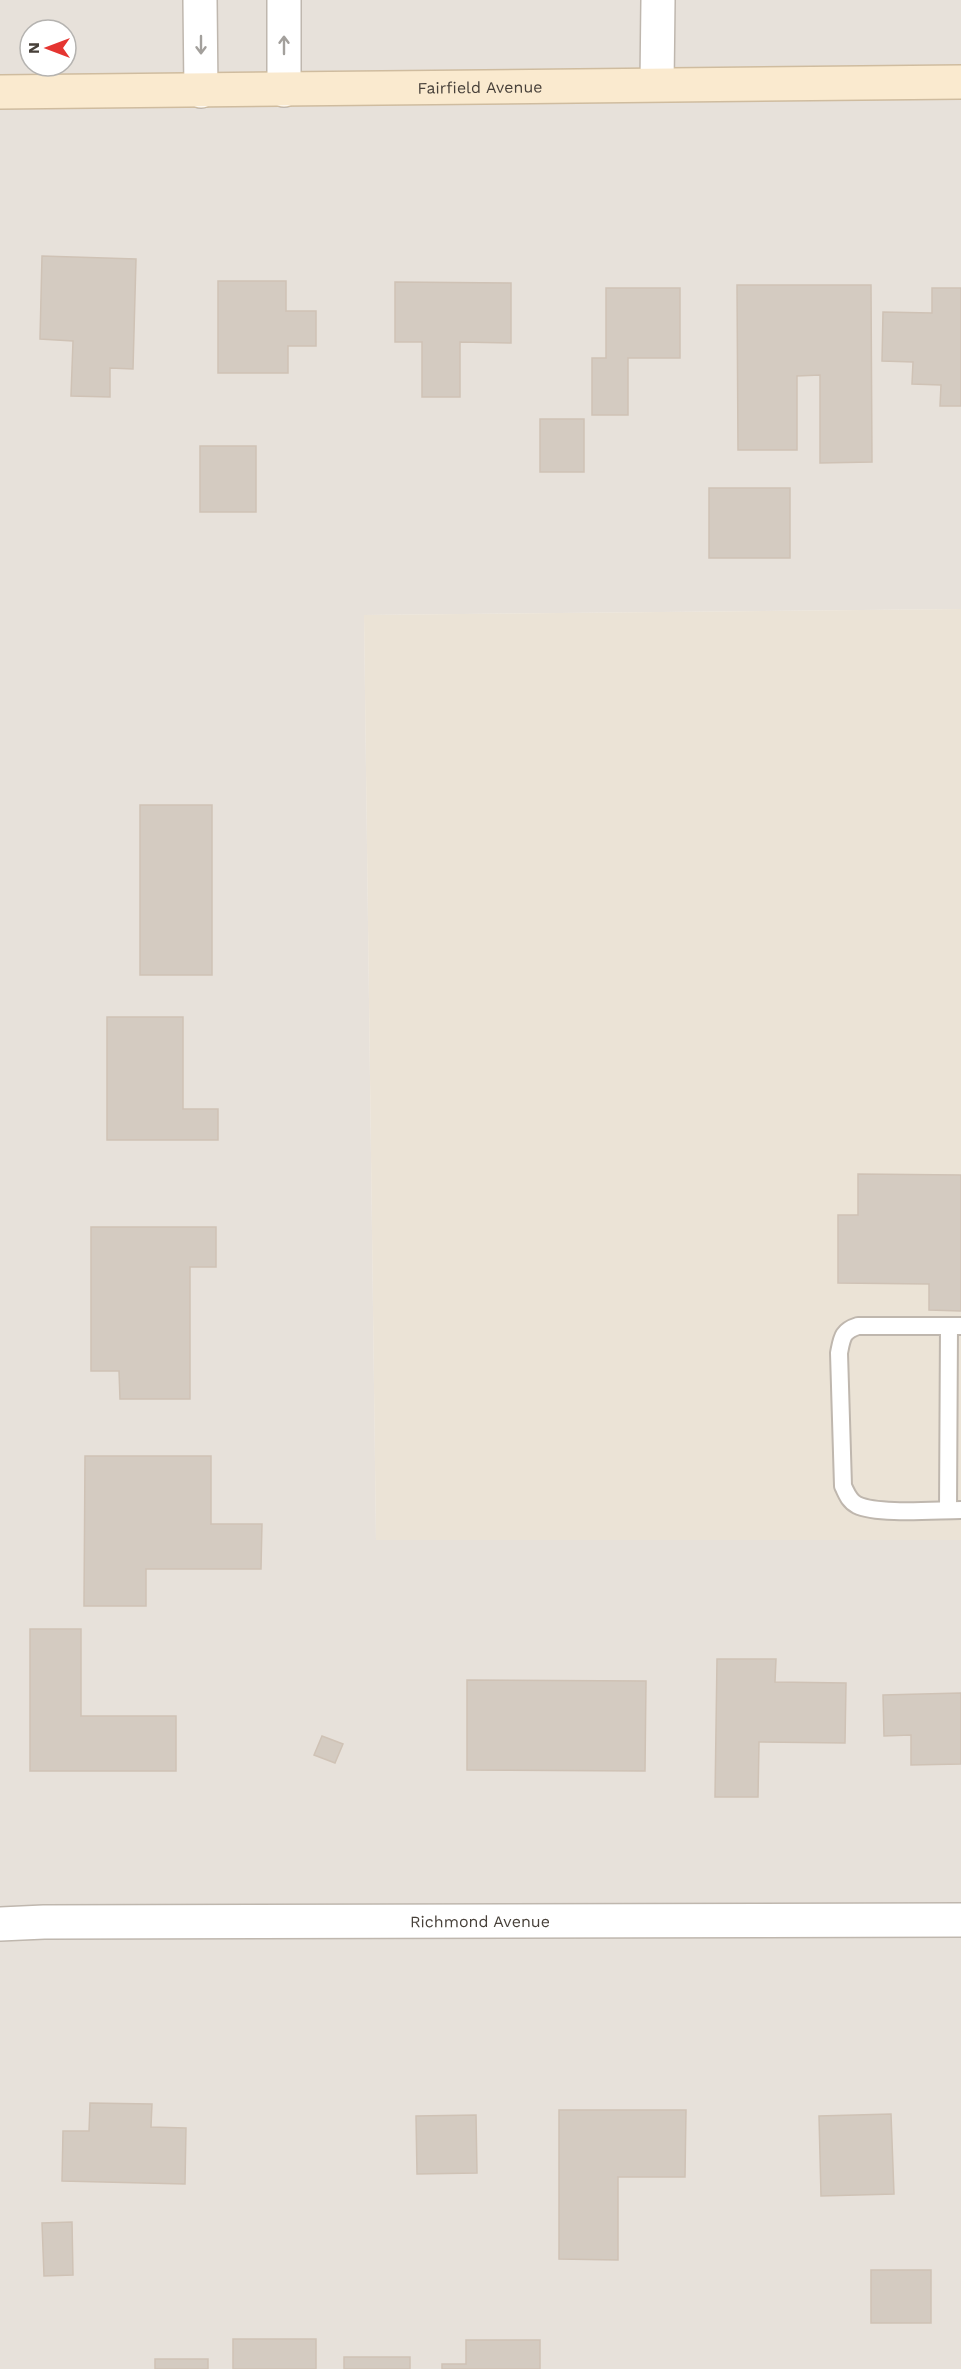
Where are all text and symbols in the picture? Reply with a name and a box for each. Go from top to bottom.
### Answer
north arrow [18,18,78,78]
one-way arrow [195,35,207,55]
one-way arrow [278,35,290,55]
text: N [24,42,43,54]
street label: Fairfield Avenue [417,77,543,98]
street label: Richmond Avenue [410,1912,550,1931]

